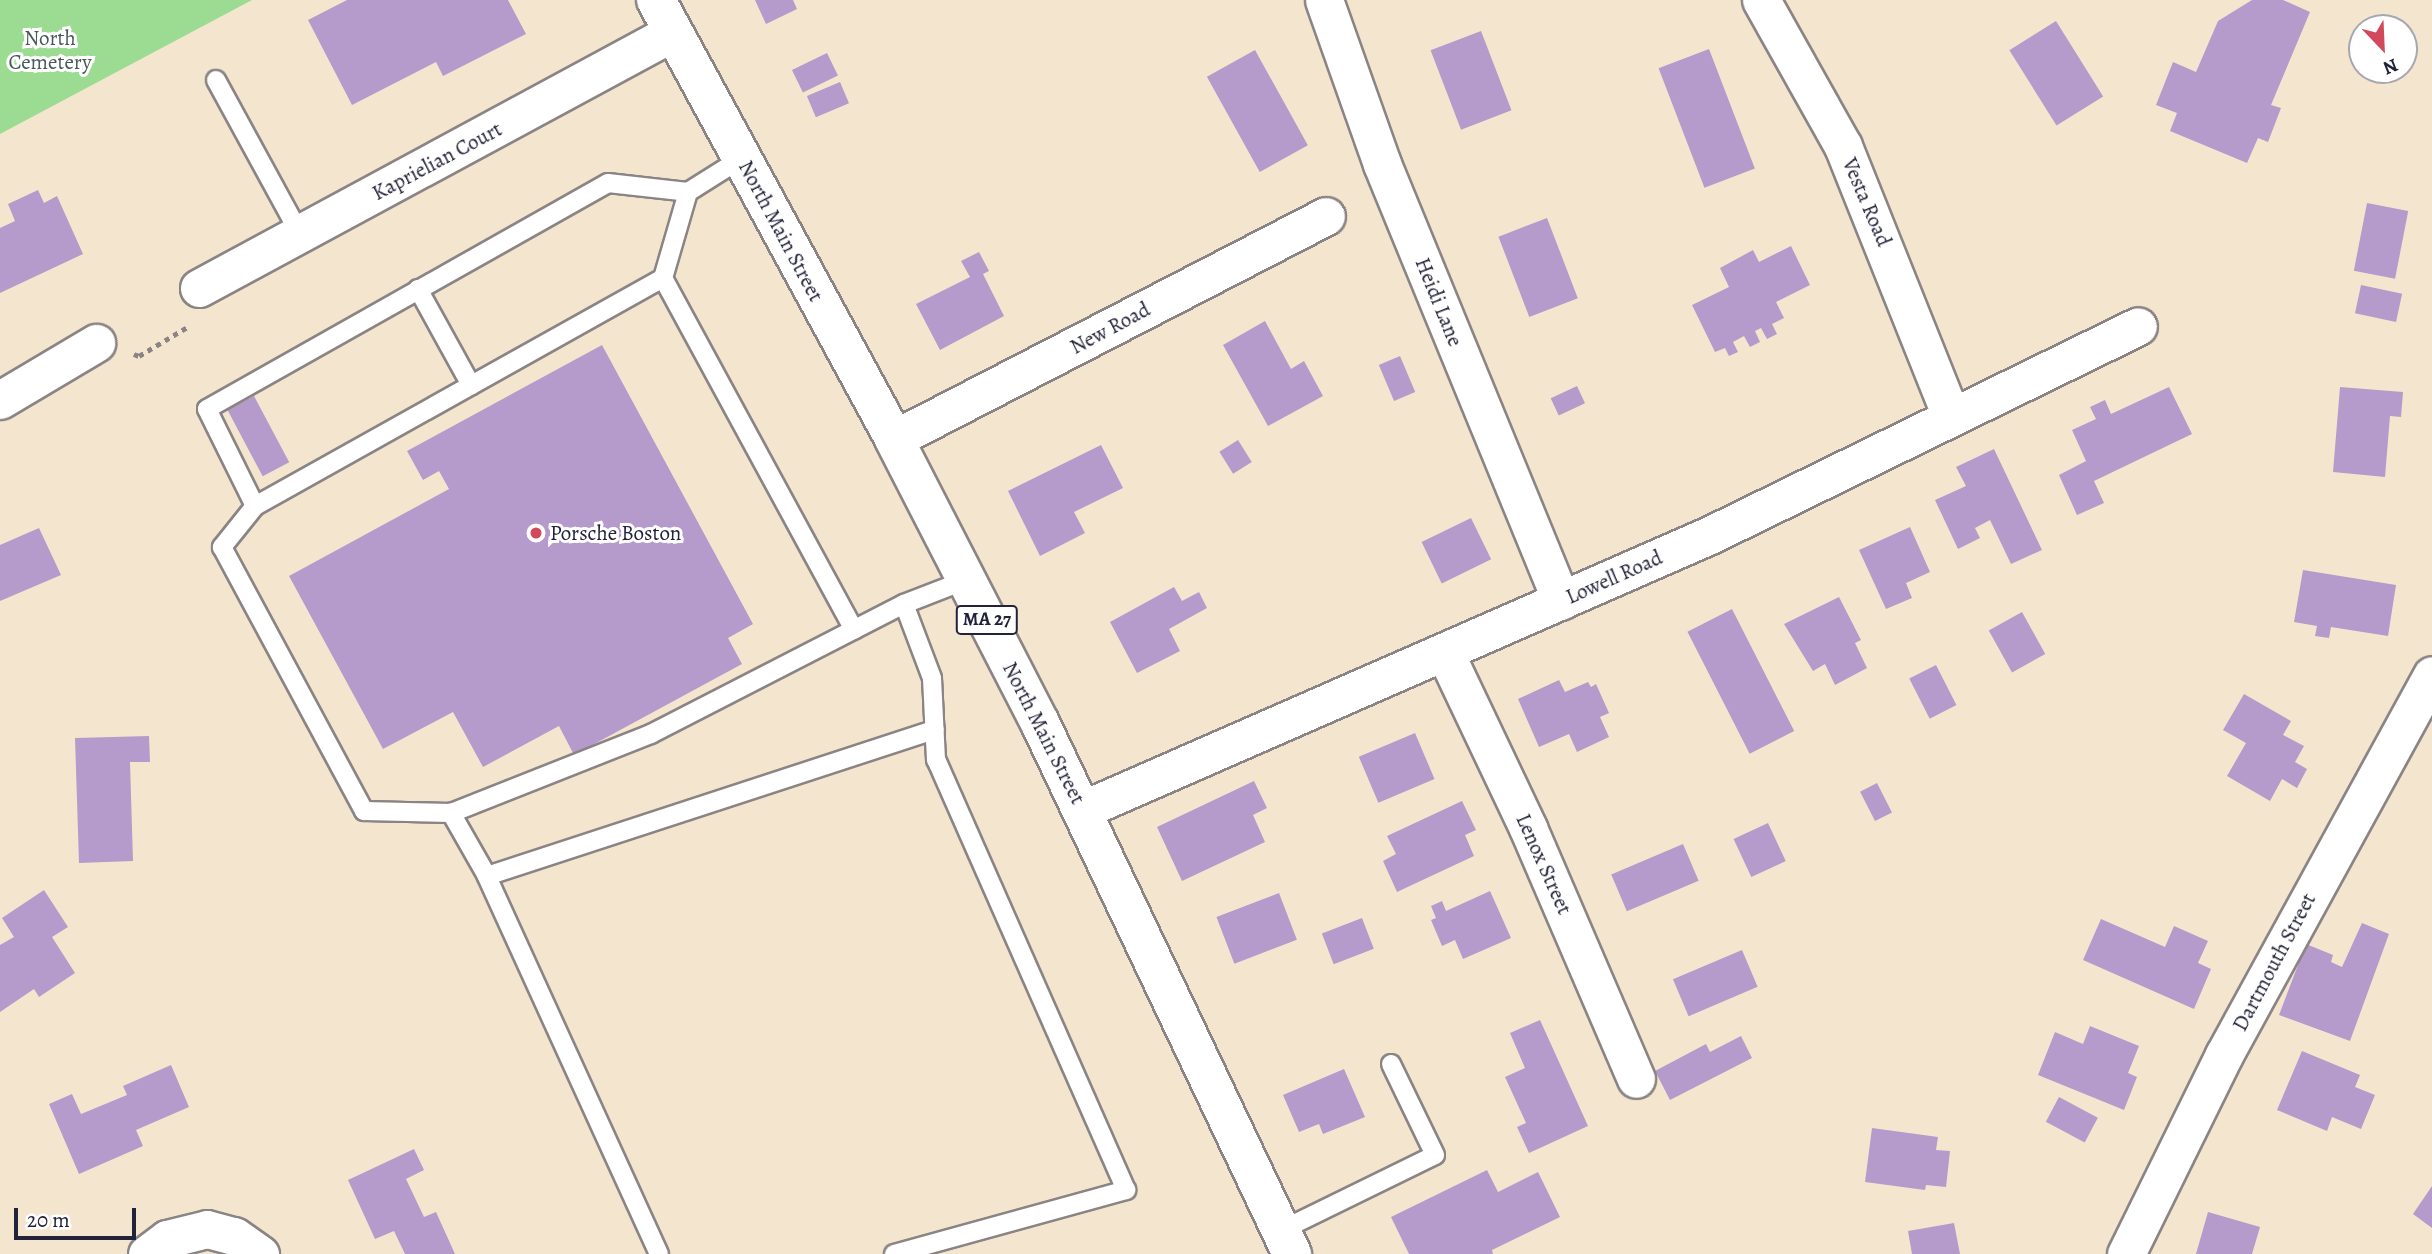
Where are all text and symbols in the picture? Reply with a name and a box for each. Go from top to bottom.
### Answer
north arrow [2348,14,2418,84]
park label: North Cemetery [8,25,92,75]
text: N [2379,52,2402,81]
street label: Kaprielian Court [368,116,506,206]
street label: Vesta Road [1837,154,1897,250]
street label: North Main Street [733,156,829,306]
street label: Heidi Lane [1410,254,1468,350]
street label: New Road [1066,297,1154,359]
place label: Porsche Boston [550,520,681,546]
marker: Porsche Boston [528,525,544,541]
street label: Lowell Road [1562,545,1666,609]
road number: MA 27 [956,604,1018,636]
street label: North Main Street [997,658,1091,808]
street label: Lenox Street [1511,810,1577,918]
street label: Dartmouth Street [2227,889,2321,1035]
scale bar [18,1194,140,1238]
text: 20 m [27,1206,70,1234]

